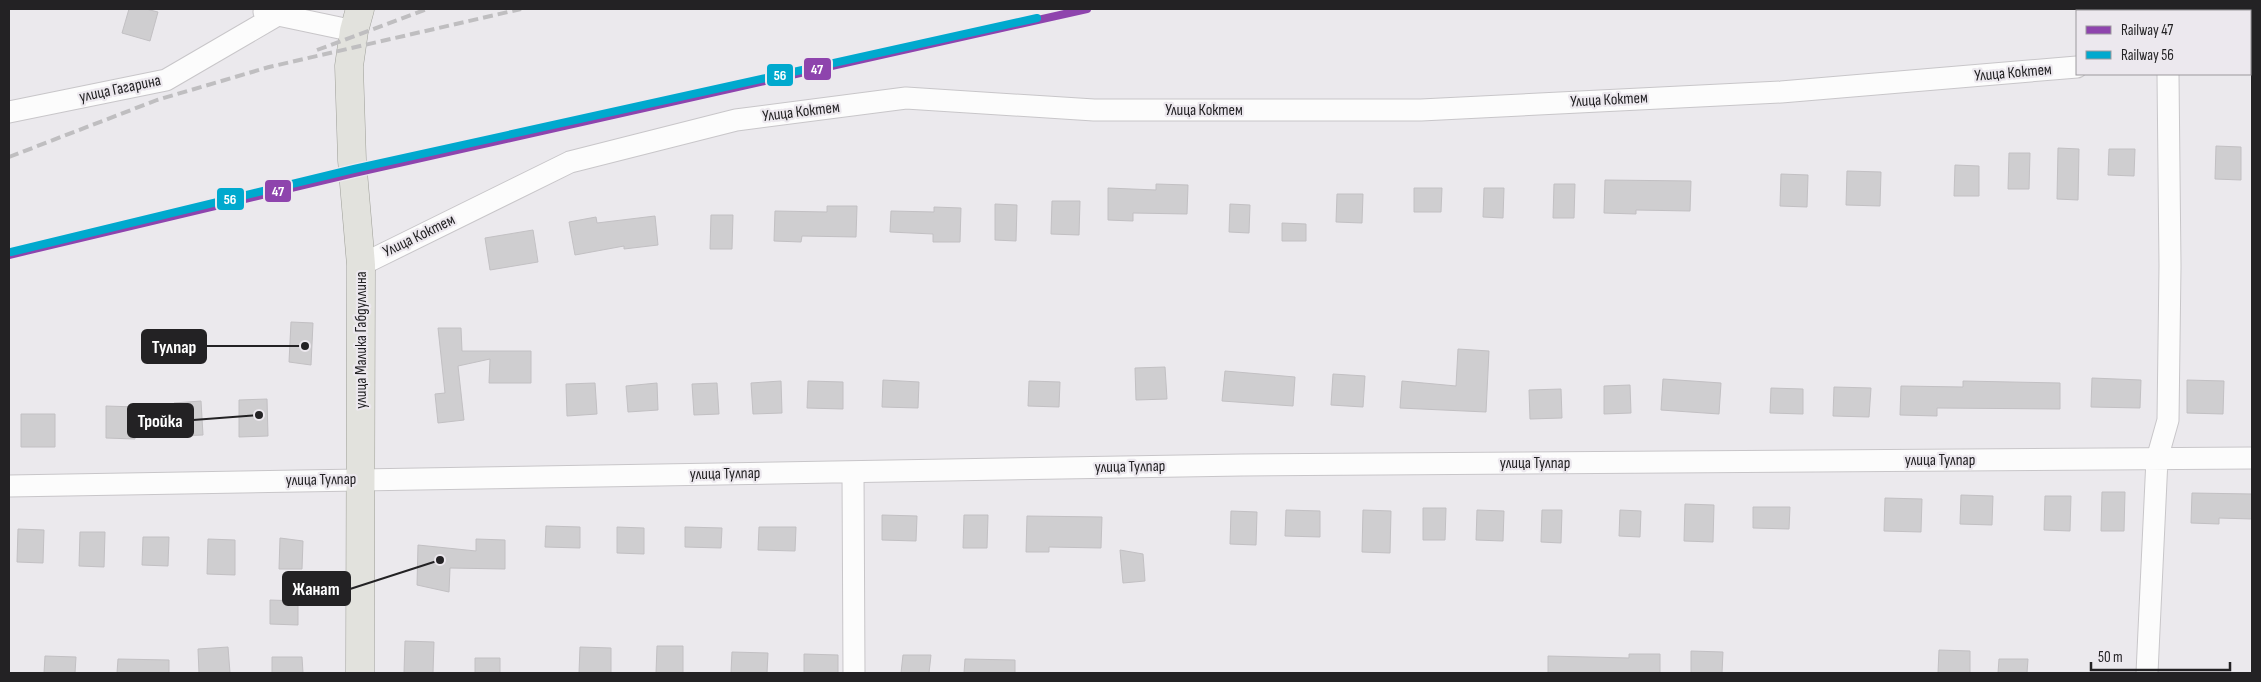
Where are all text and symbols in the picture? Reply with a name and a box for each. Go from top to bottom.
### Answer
legend [2076,10,2251,75]
text: Railway 47 [2121,21,2173,40]
text: Railway 56 [2121,46,2174,65]
line badge: 47 [803,57,832,81]
street label: Улица Коктем [1973,60,2053,86]
text: 47 [811,61,824,78]
line badge: 56 [766,63,794,87]
text: 56 [774,67,787,84]
street label: улица Гагарина [77,71,163,107]
street label: Улица Коктем [1570,88,1648,112]
street label: Улица Коктем [761,98,841,126]
street label: Улица Коктем [1165,101,1243,120]
line badge: 47 [264,179,292,203]
text: 47 [272,183,285,200]
line badge: 56 [216,187,245,211]
text: 56 [224,191,237,208]
street label: Улица Коктем [380,210,458,262]
street label: улица Малика Габдуллина [352,271,371,409]
callout: Тулпар [142,330,206,363]
text: Тулпар [152,337,197,358]
callout: Тройка [128,404,193,437]
text: Тройка [137,411,183,432]
street label: улица Тулпар [1905,451,1975,470]
street label: улица Тулпар [1500,454,1570,473]
street label: улица Тулпар [1094,457,1166,477]
street label: улица Тулпар [689,464,761,484]
street label: улица Тулпар [285,470,357,490]
callout: Жанат [283,572,350,605]
text: Жанат [292,579,340,600]
scale bar [2091,640,2230,672]
text: 50 m [2098,648,2123,667]

